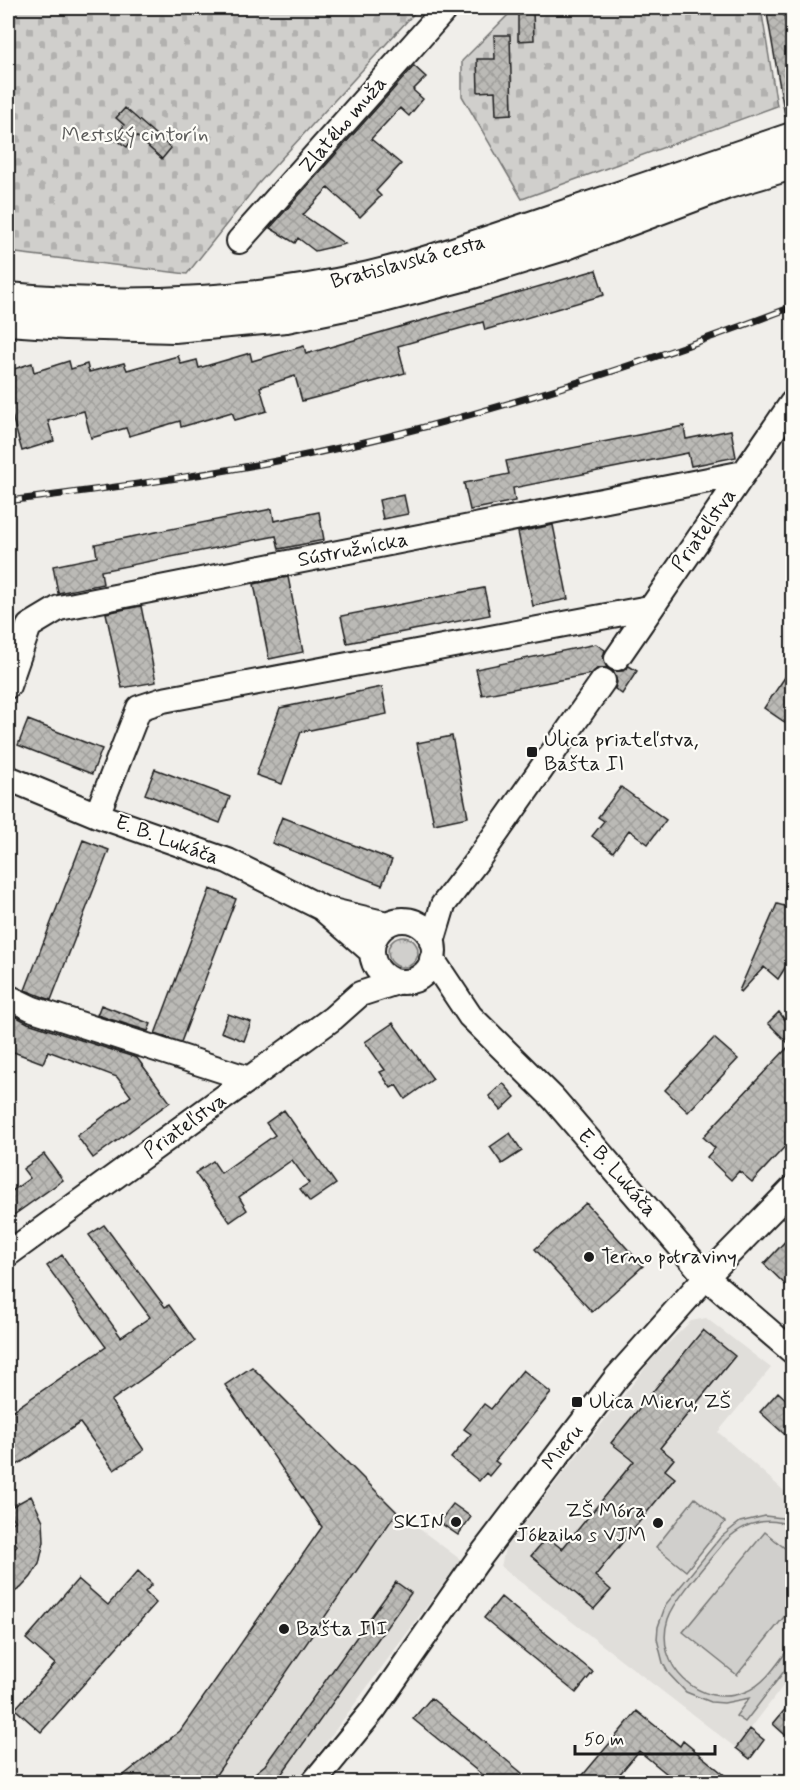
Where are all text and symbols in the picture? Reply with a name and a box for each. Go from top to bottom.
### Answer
street label: Zlatého muža [293,70,393,180]
park label: Mestský cintorín [62,121,209,149]
street label: Bratislavská cesta [328,228,488,296]
street label: Priateľstva [665,483,743,577]
street label: Sústružnícka [295,526,411,574]
place label: Ulica priateľstva, Bašta II [544,726,699,778]
marker: Ulica priateľstva, Bašta II [525,745,539,759]
street label: E. B. Lukáča [111,808,223,872]
street label: Priateľstva [138,1086,232,1166]
street label: E. B. Lukáča [571,1123,663,1223]
place label: Terno potraviny [601,1243,737,1271]
marker: Terno potraviny [582,1250,596,1264]
place label: Ulica Mieru, ZŠ [589,1388,731,1416]
marker: Ulica Mieru, ZŠ [570,1395,584,1409]
street label: Mieru [536,1418,590,1476]
place label: ZŠ Móra Jókaiho s VJM [516,1497,646,1549]
place label: SKIN [394,1508,444,1536]
marker: SKIN [449,1515,463,1529]
marker: ZŠ Móra Jókaiho s VJM [651,1516,665,1530]
place label: Bašta III [296,1615,388,1643]
marker: Bašta III [277,1622,291,1636]
scale bar [575,1718,714,1756]
text: 50 m [584,1728,624,1752]

